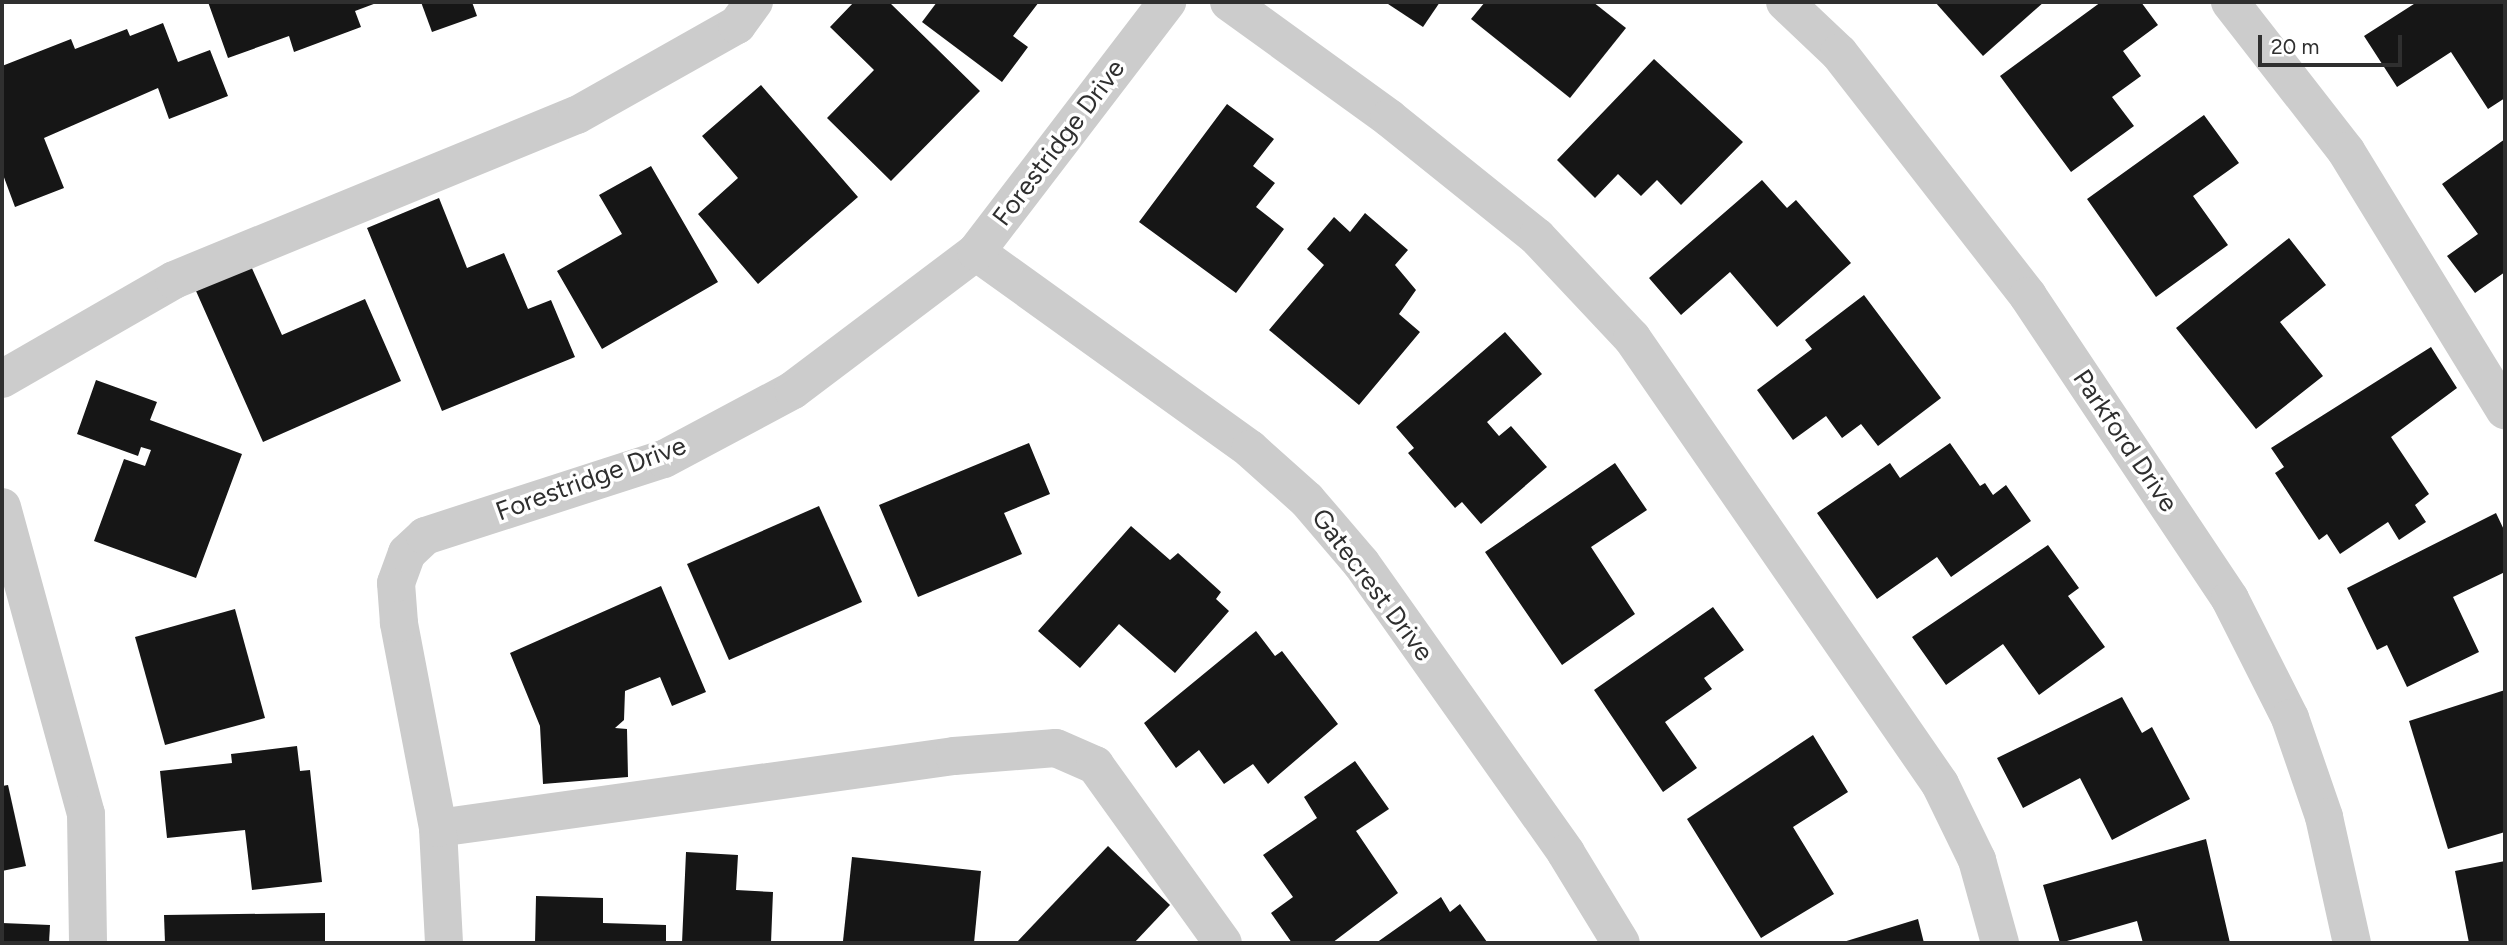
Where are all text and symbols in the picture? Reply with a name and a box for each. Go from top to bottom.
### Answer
scale bar [2262,21,2406,65]
text: 20 m [2271,34,2319,59]
street label: Forestridge Drive [986,54,1132,232]
street label: Parkford Drive [2066,364,2184,518]
street label: Forestridge Drive [492,430,690,528]
street label: Gatecrest Drive [1305,503,1439,667]

